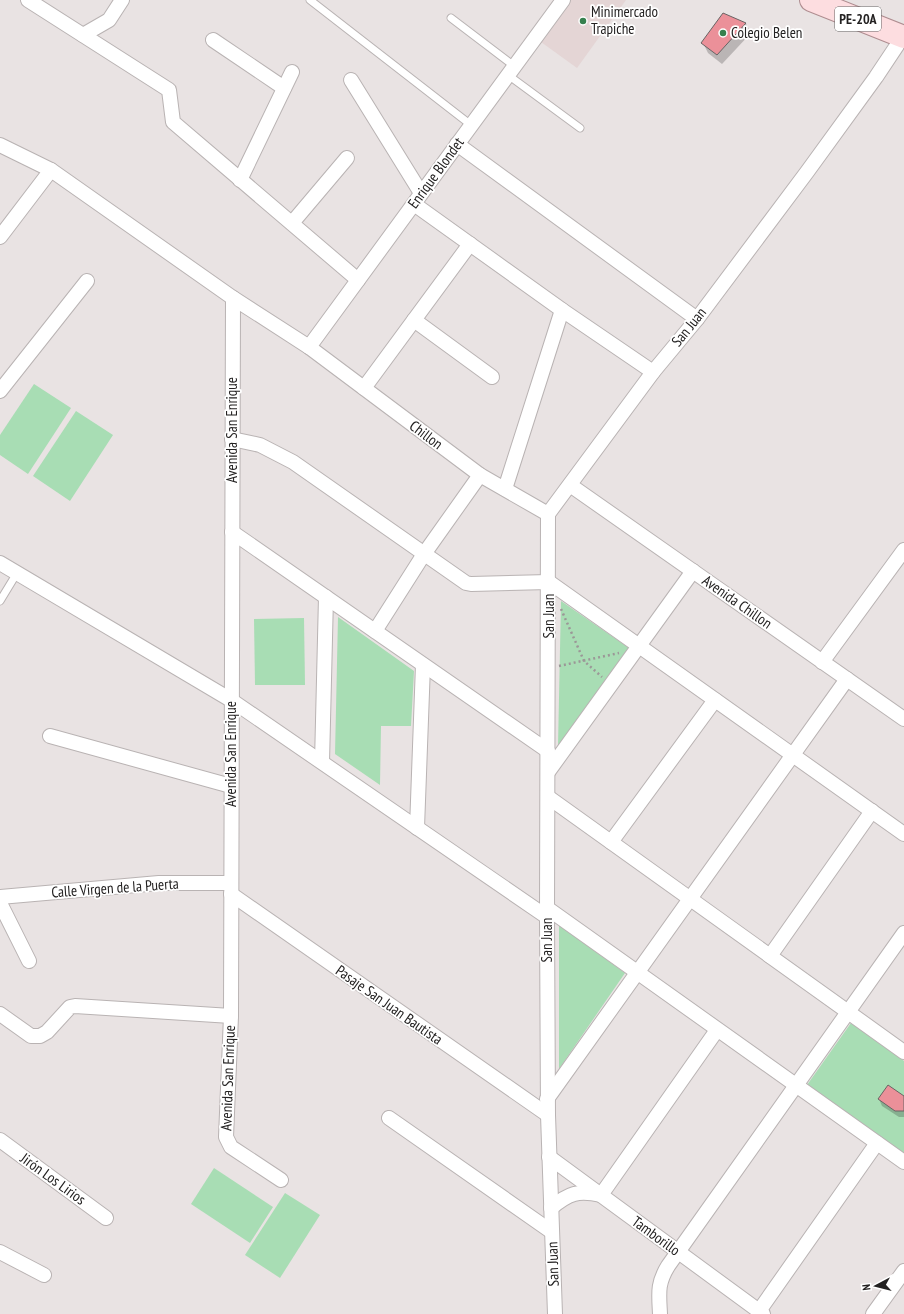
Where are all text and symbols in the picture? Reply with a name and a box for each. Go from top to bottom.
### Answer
place label: Minimercado Trapiche [591,2,658,38]
road number: PE-20A [835,7,881,31]
marker: Minimercado Trapiche [578,16,588,26]
place label: Colegio Belen [731,23,802,42]
marker: Colegio Belen [718,28,728,38]
street label: Enrique Blondet [403,133,468,212]
street label: San Juan [667,303,710,350]
street label: Avenida San Enrique [222,377,241,483]
street label: Chillon [406,416,447,453]
street label: Avenida Chillon [699,571,776,633]
street label: San Juan [539,594,558,638]
street label: Avenida San Enrique [221,701,240,807]
street label: Calle Virgen de la Puerta [51,874,179,901]
street label: San Juan [537,918,556,962]
street label: Pasaje San Juan Bautista [332,961,446,1049]
street label: Avenida San Enrique [216,1025,239,1131]
street label: Jirón Los Lirios [16,1148,90,1209]
street label: Tamborillo [628,1212,684,1259]
street label: San Juan [542,1241,563,1287]
north arrow [856,1266,896,1306]
text: N [859,1283,873,1291]

